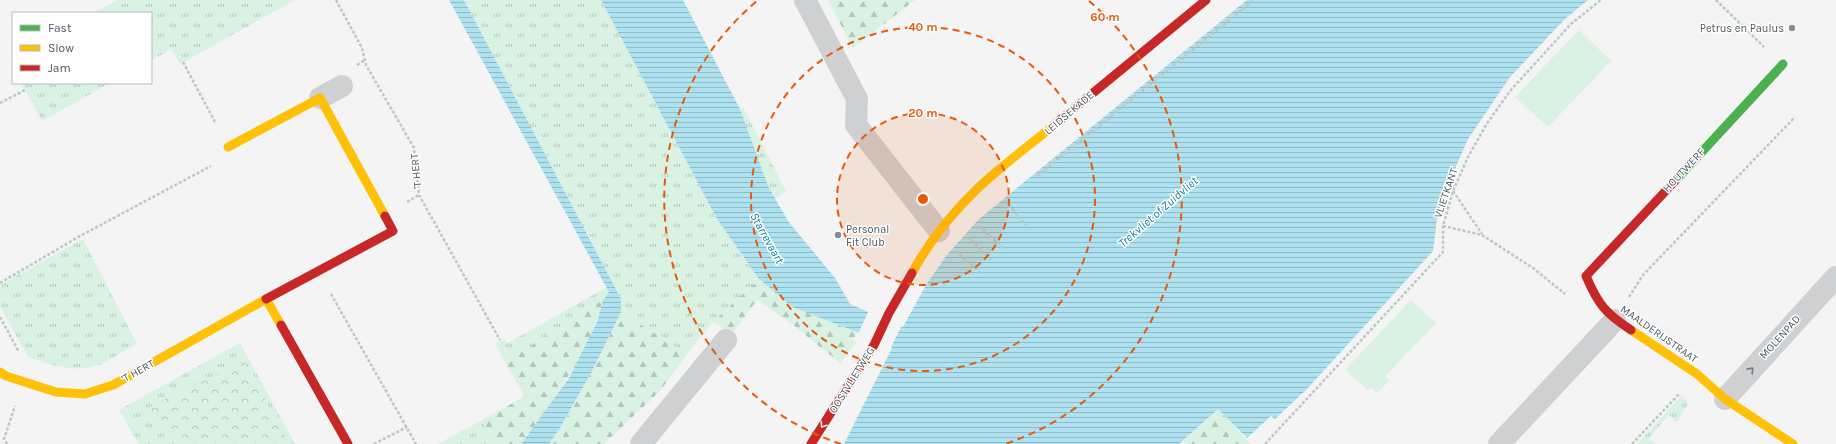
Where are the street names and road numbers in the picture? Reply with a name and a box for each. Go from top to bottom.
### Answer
street label: LEIDSEKADE [1041,88,1097,138]
street label: HOUTWERF [1660,145,1708,195]
street label: 'T HERT [408,152,424,189]
street label: VLIETKANT [1431,166,1461,220]
street label: MAALDERIJSTRAAT [1618,302,1701,366]
street label: MOLENPAD [1757,312,1803,362]
street label: OOSTVLIETWEG [826,345,878,415]
street label: 'T HERT [119,356,157,385]

